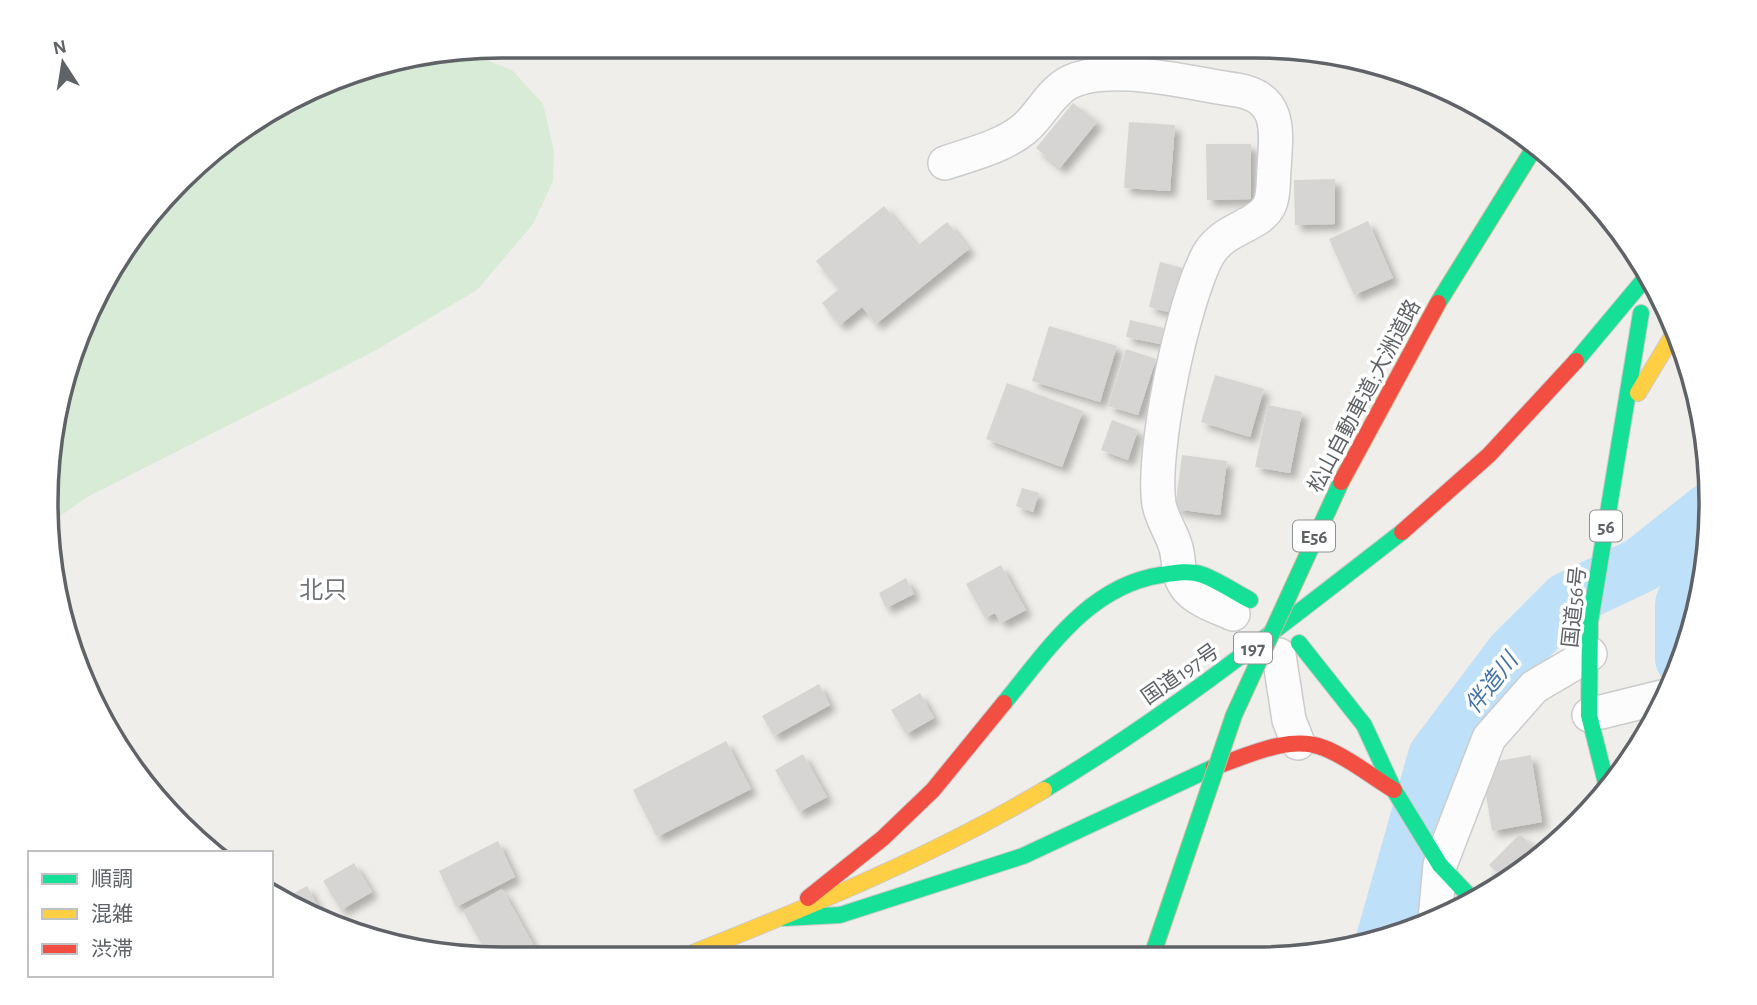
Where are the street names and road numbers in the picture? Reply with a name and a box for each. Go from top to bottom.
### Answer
street label: 松山自動車道;大洲道路 [1304,296,1424,496]
road number: 56 [1590,510,1622,541]
road number: E56 [1293,520,1335,552]
street label: 国道56号 [1559,565,1589,649]
road number: 197 [1234,632,1272,664]
street label: 国道197号 [1137,640,1223,708]

